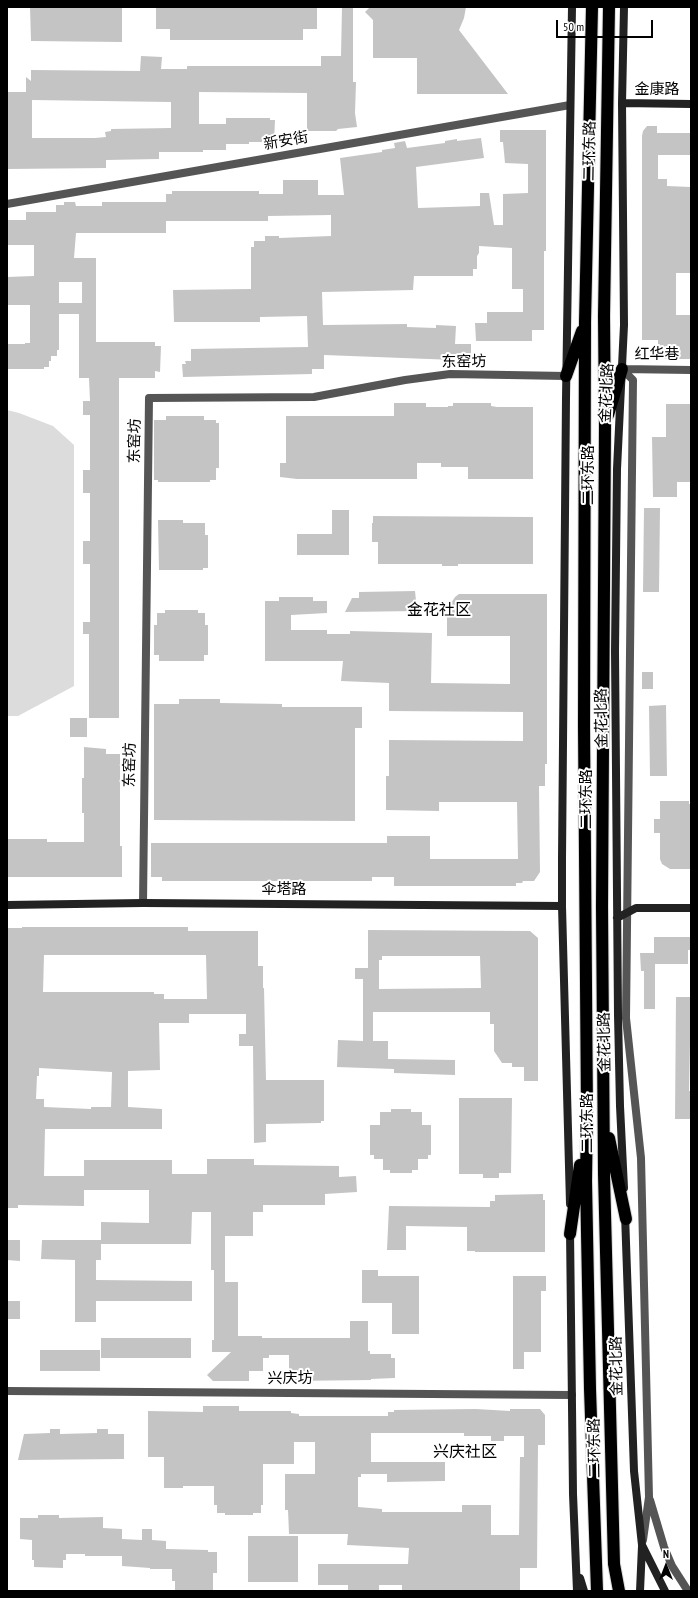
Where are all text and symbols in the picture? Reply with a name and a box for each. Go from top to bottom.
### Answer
scale bar [558,12,655,38]
text: 50 m [563,19,584,34]
street label: 金康路 [635,81,679,99]
street label: 二环东路 [580,121,600,181]
street label: 新安街 [262,128,310,154]
street label: 红华巷 [635,346,679,364]
street label: 东窑坊 [441,353,487,371]
street label: 金花北路 [596,363,618,423]
street label: 东窑坊 [126,418,144,464]
street label: 二环东路 [580,445,598,505]
district label: 金花社区 [407,600,471,620]
street label: 金花北路 [592,688,612,748]
street label: 东窑坊 [121,742,139,788]
street label: 二环东路 [578,769,596,829]
street label: 伞塔路 [262,881,306,899]
street label: 金花北路 [595,1012,615,1072]
street label: 二环东路 [579,1093,597,1153]
street label: 金花北路 [607,1336,627,1396]
street label: 兴庆坊 [268,1370,312,1388]
street label: 二环东路 [585,1418,605,1478]
district label: 兴庆社区 [433,1442,497,1462]
north arrow [646,1546,686,1586]
text: N [663,1547,669,1561]

